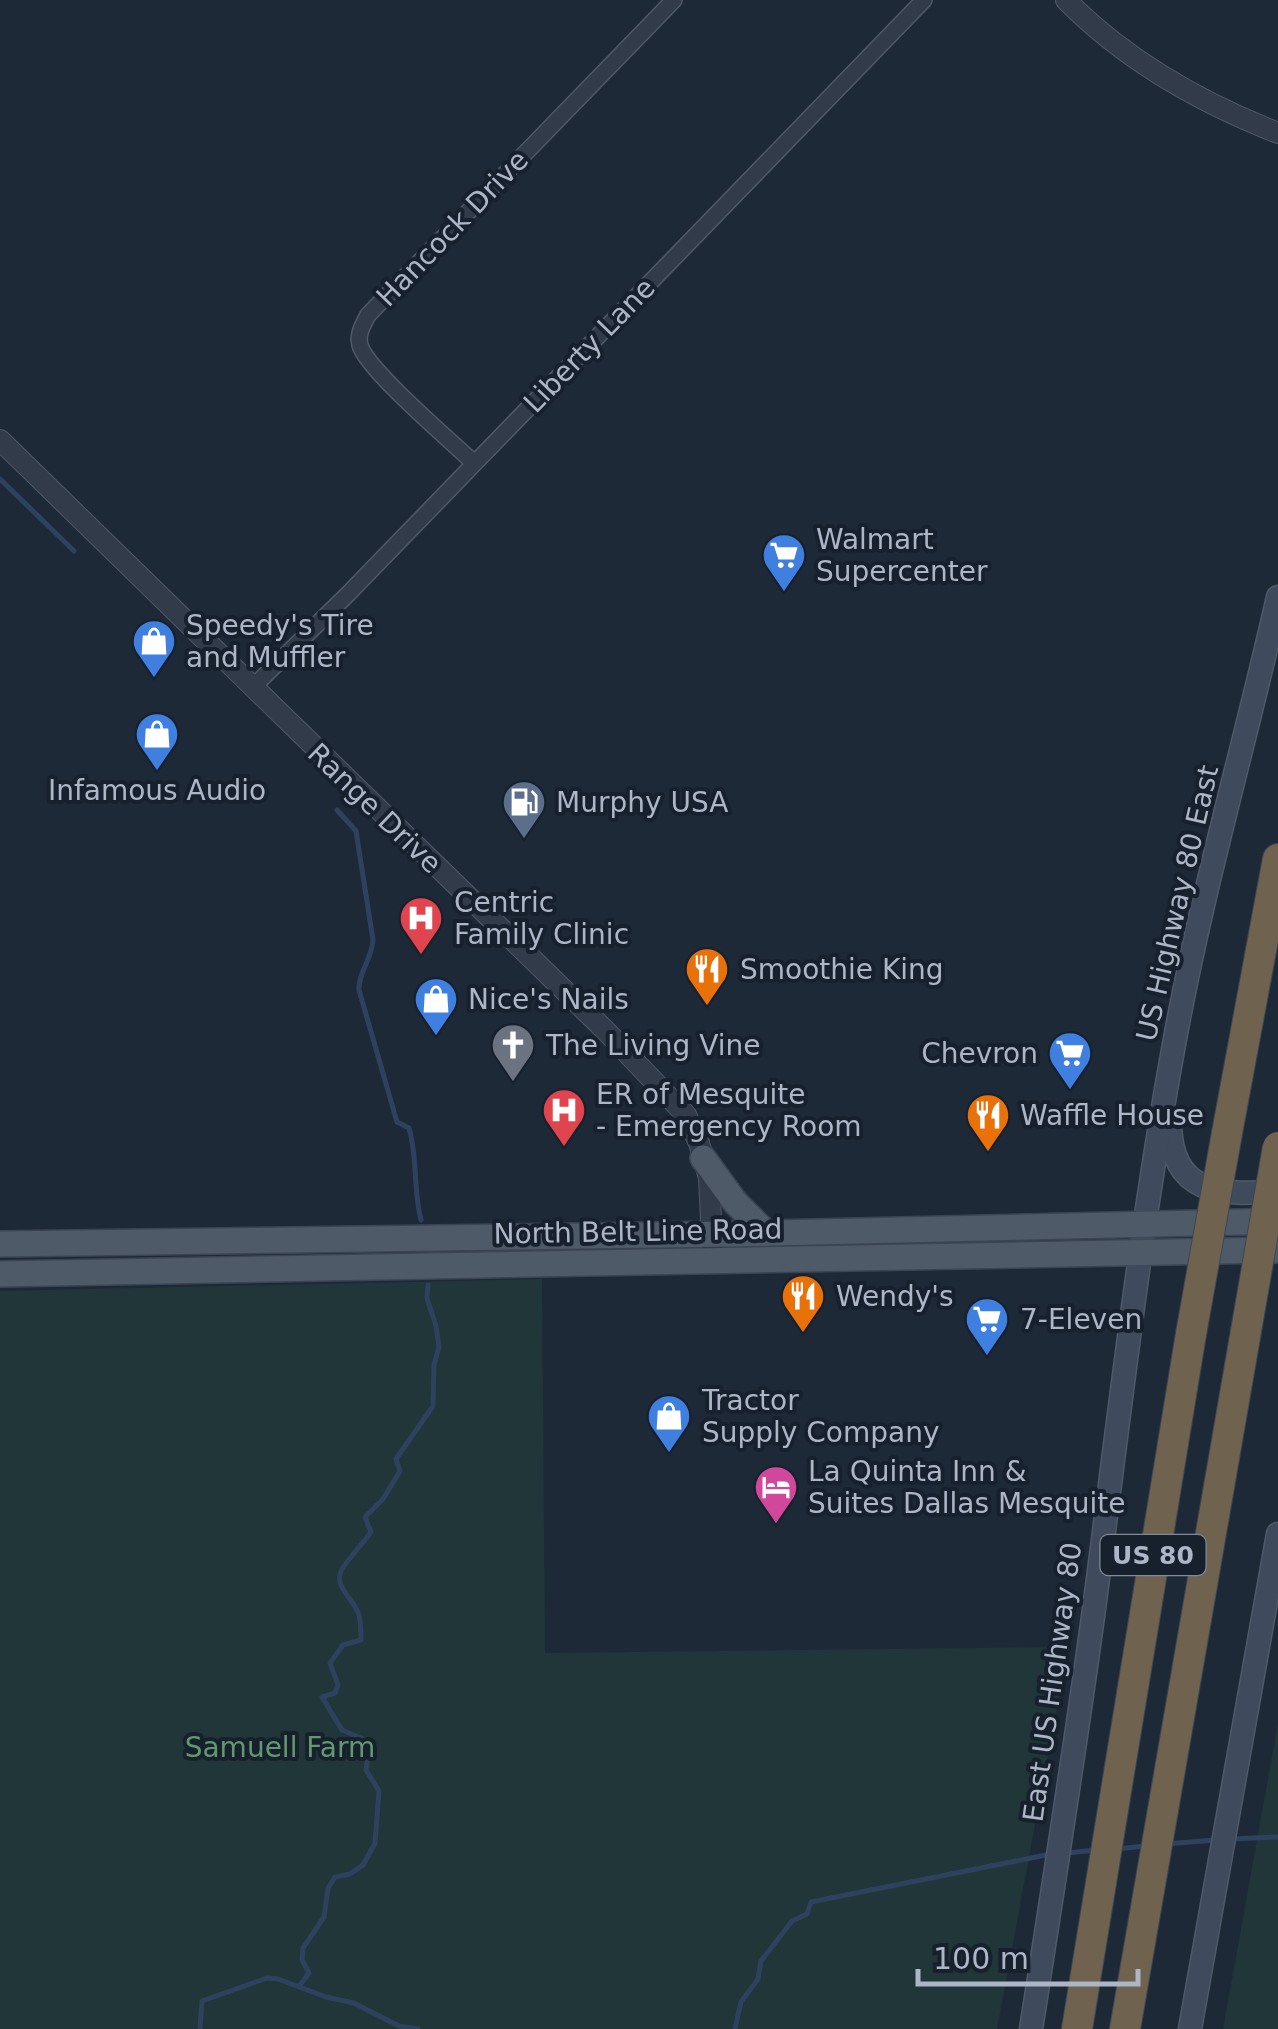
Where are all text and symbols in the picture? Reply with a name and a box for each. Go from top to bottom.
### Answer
street label: Hancock Drive [370,144,535,313]
street label: Liberty Lane [517,271,662,419]
place label: Walmart Supercenter [816,523,988,588]
supermarket icon: Walmart Supercenter [761,532,807,593]
place label: Speedy's Tire and Muffler [186,609,374,674]
shop icon: Speedy's Tire and Muffler [131,618,177,679]
shop icon: Infamous Audio [134,711,180,772]
street label: Range Drive [301,737,448,880]
street label: US Highway 80 East [1130,762,1225,1044]
place label: Infamous Audio [48,774,266,807]
fuel station icon: Murphy USA [501,779,547,840]
place label: Murphy USA [556,786,728,819]
place label: Centric Family Clinic [454,886,629,951]
hospital icon: Centric Family Clinic [398,895,444,956]
restaurant icon: Smoothie King [684,946,730,1007]
place label: Smoothie King [740,953,944,986]
shop icon: Nice's Nails [413,976,459,1037]
place label: Nice's Nails [468,983,629,1016]
church icon: The Living Vine [490,1022,536,1083]
place label: The Living Vine [545,1029,760,1062]
supermarket icon: Chevron [1047,1030,1093,1091]
place label: Chevron [921,1037,1038,1070]
place label: ER of Mesquite - Emergency Room [596,1078,862,1143]
hospital icon: ER of Mesquite - Emergency Room [541,1087,587,1148]
restaurant icon: Waffle House [965,1092,1011,1153]
place label: Waffle House [1020,1099,1204,1132]
street label: North Belt Line Road [493,1212,783,1251]
restaurant icon: Wendy's [780,1273,826,1334]
place label: Wendy's [836,1280,954,1313]
supermarket icon: 7-Eleven [964,1296,1010,1357]
place label: 7-Eleven [1020,1303,1142,1336]
place label: Tractor Supply Company [701,1384,940,1449]
shop icon: Tractor Supply Company [646,1393,692,1454]
place label: La Quinta Inn & Suites Dallas Mesquite [808,1455,1125,1520]
hotel icon: La Quinta Inn & Suites Dallas Mesquite [753,1464,799,1525]
road number: US 80 [1100,1535,1206,1575]
street label: East US Highway 80 [1017,1540,1088,1824]
park label: Samuell Farm [185,1731,375,1764]
scale bar [918,1924,1138,1986]
text: 100 m [933,1941,1029,1976]

